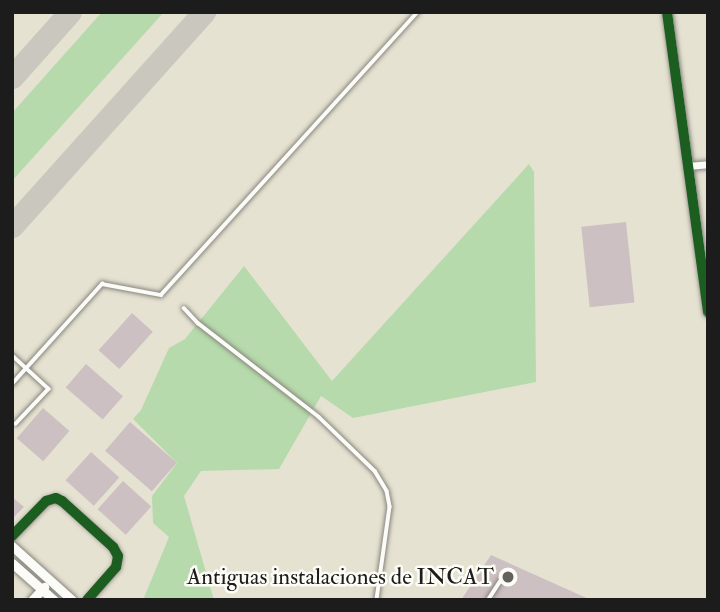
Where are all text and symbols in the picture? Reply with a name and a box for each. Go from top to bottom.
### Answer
place label: Antiguas instalaciones de INCAT [187,563,494,591]
marker: Antiguas instalaciones de INCAT [500,569,516,585]

